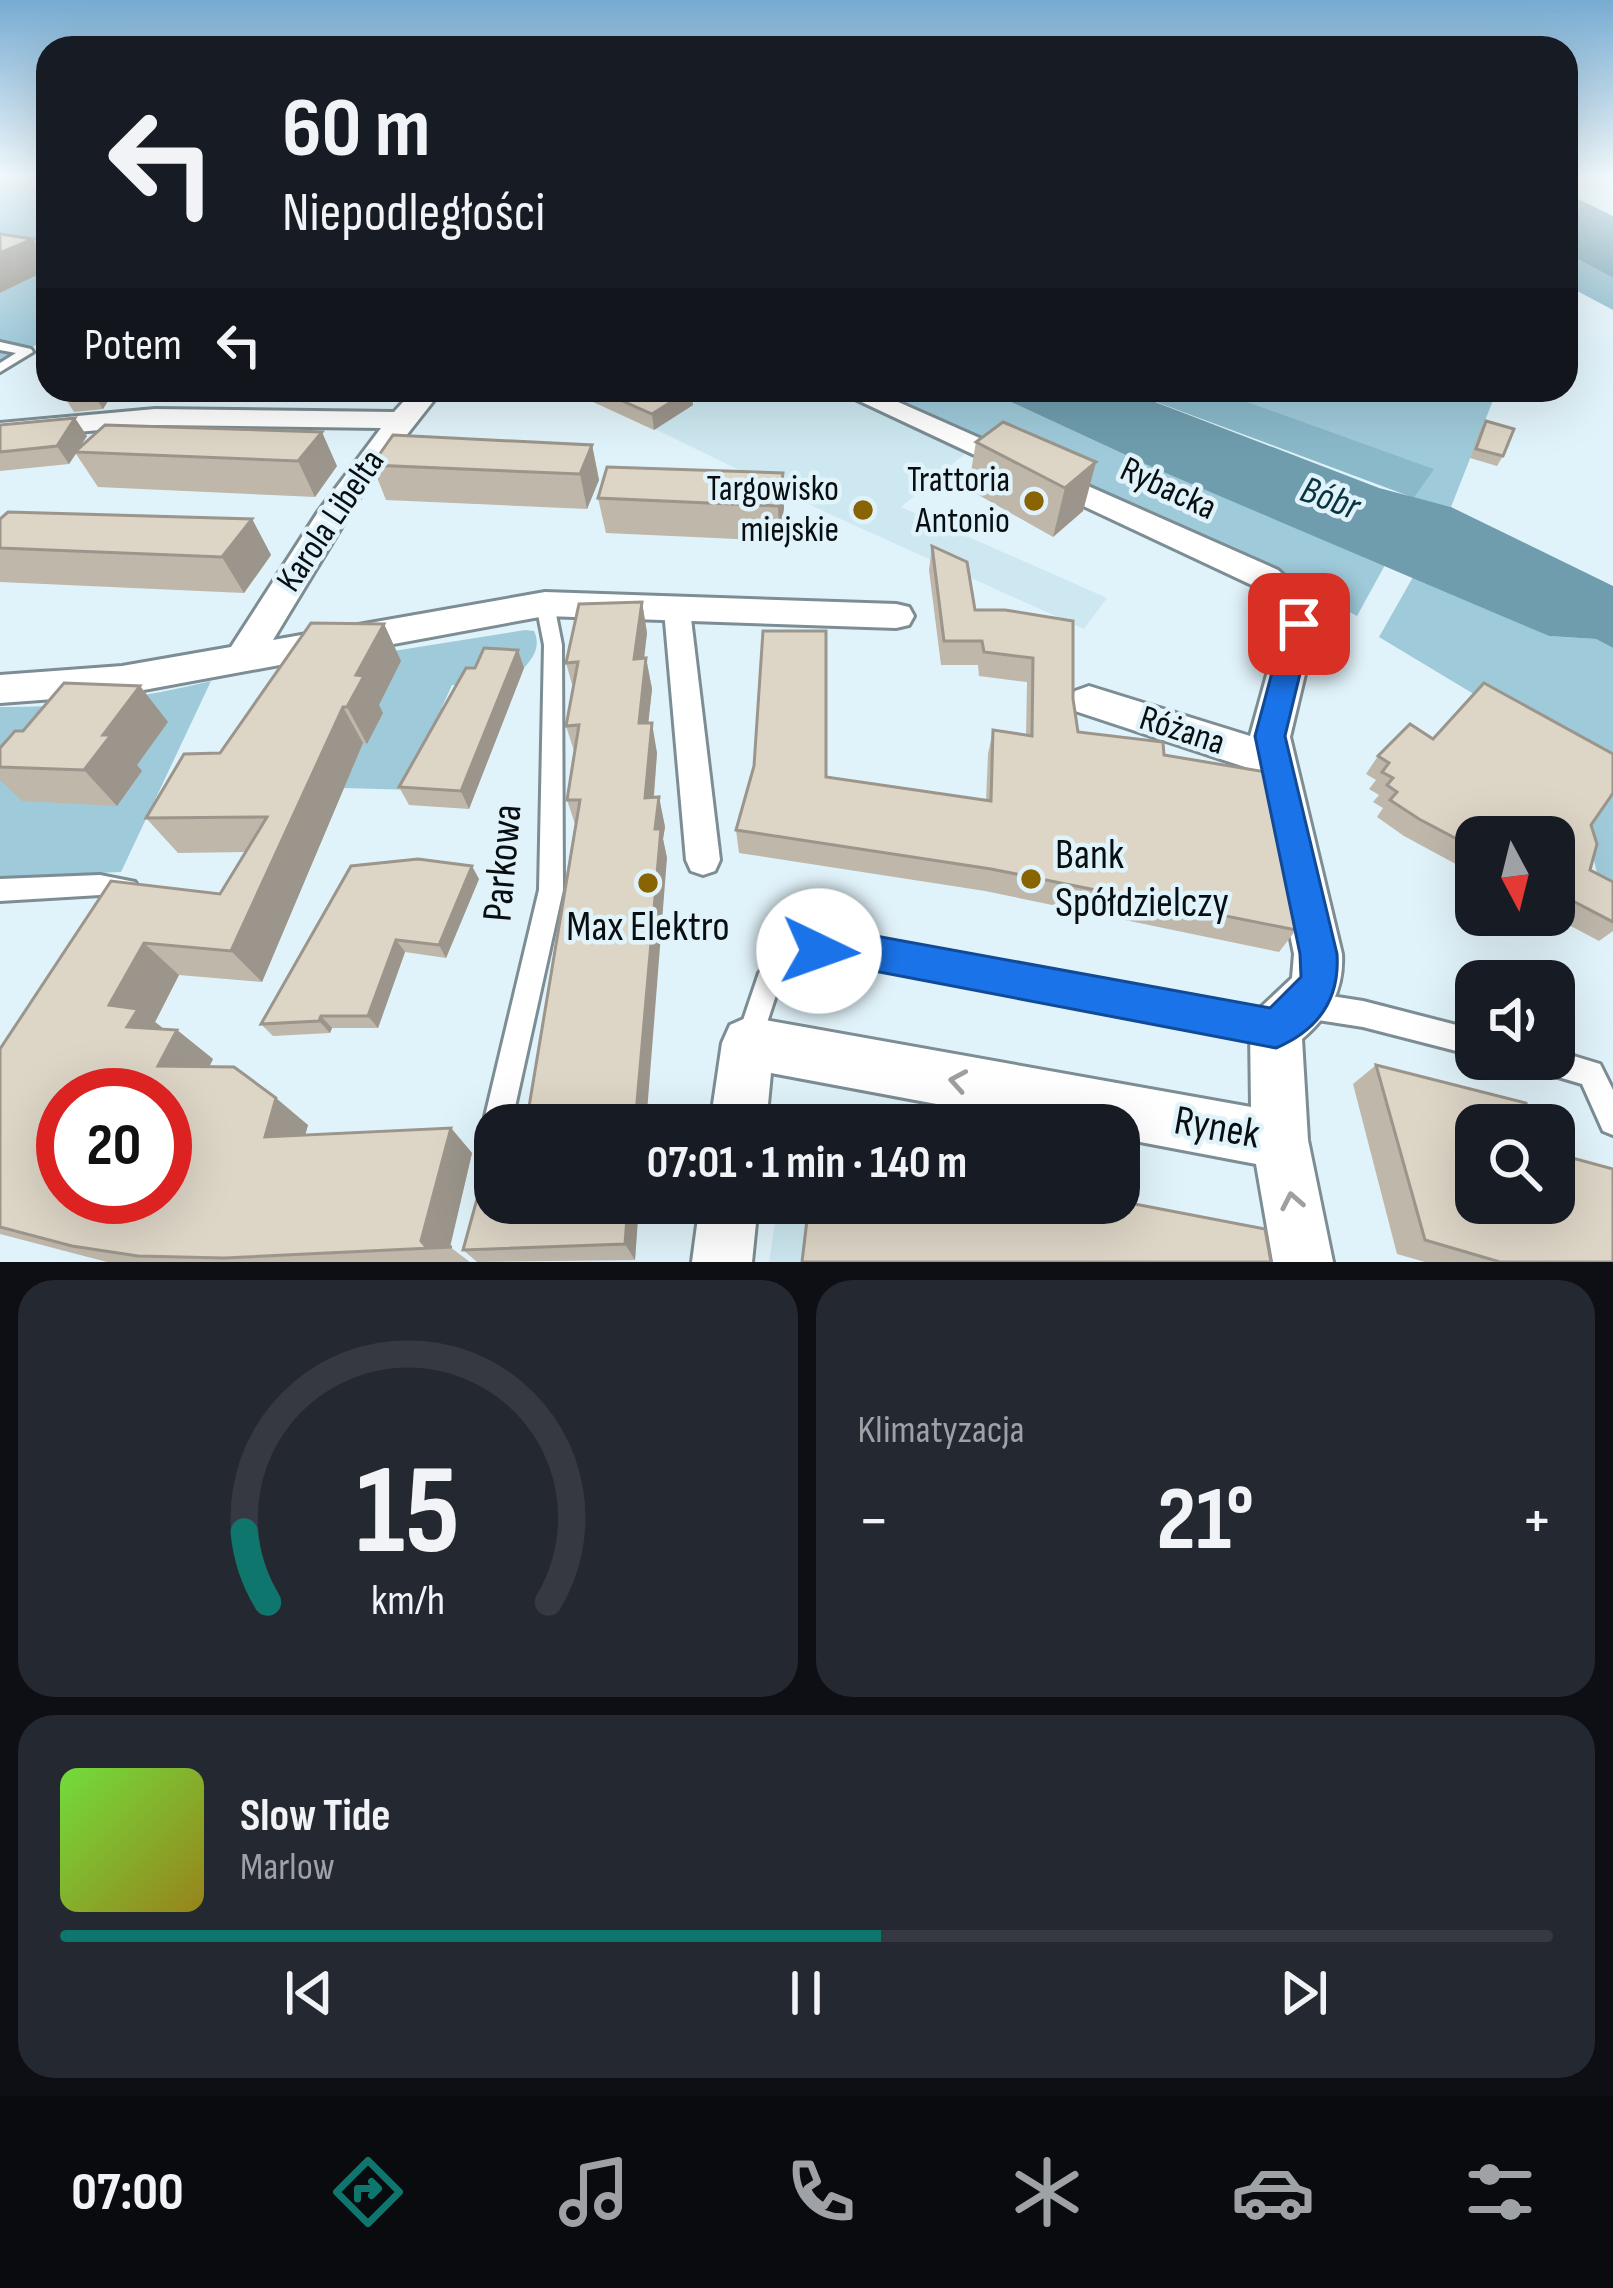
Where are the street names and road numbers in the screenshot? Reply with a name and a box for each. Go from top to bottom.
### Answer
street label: Karola Libelta [268,442,394,600]
street label: Rybacka [1113,448,1223,530]
street label: Różana [1134,697,1230,765]
street label: Parkowa [472,802,534,924]
street label: Rynek [1170,1095,1264,1161]

